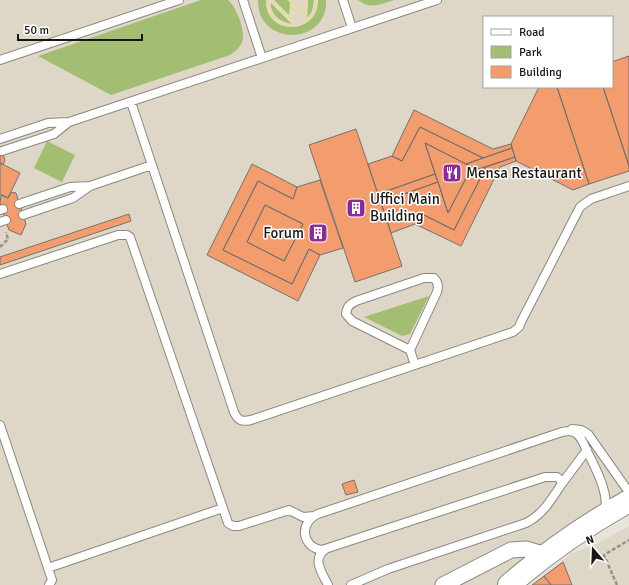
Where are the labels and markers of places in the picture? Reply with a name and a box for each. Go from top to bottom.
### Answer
restaurant icon: Mensa Restaurant [441,162,463,184]
place label: Mensa Restaurant [466,164,582,182]
place label: Uffici Main Building [370,190,440,225]
building icon: Uffici Main Building [345,197,367,219]
building icon: Forum [307,222,329,244]
place label: Forum [263,224,304,242]

